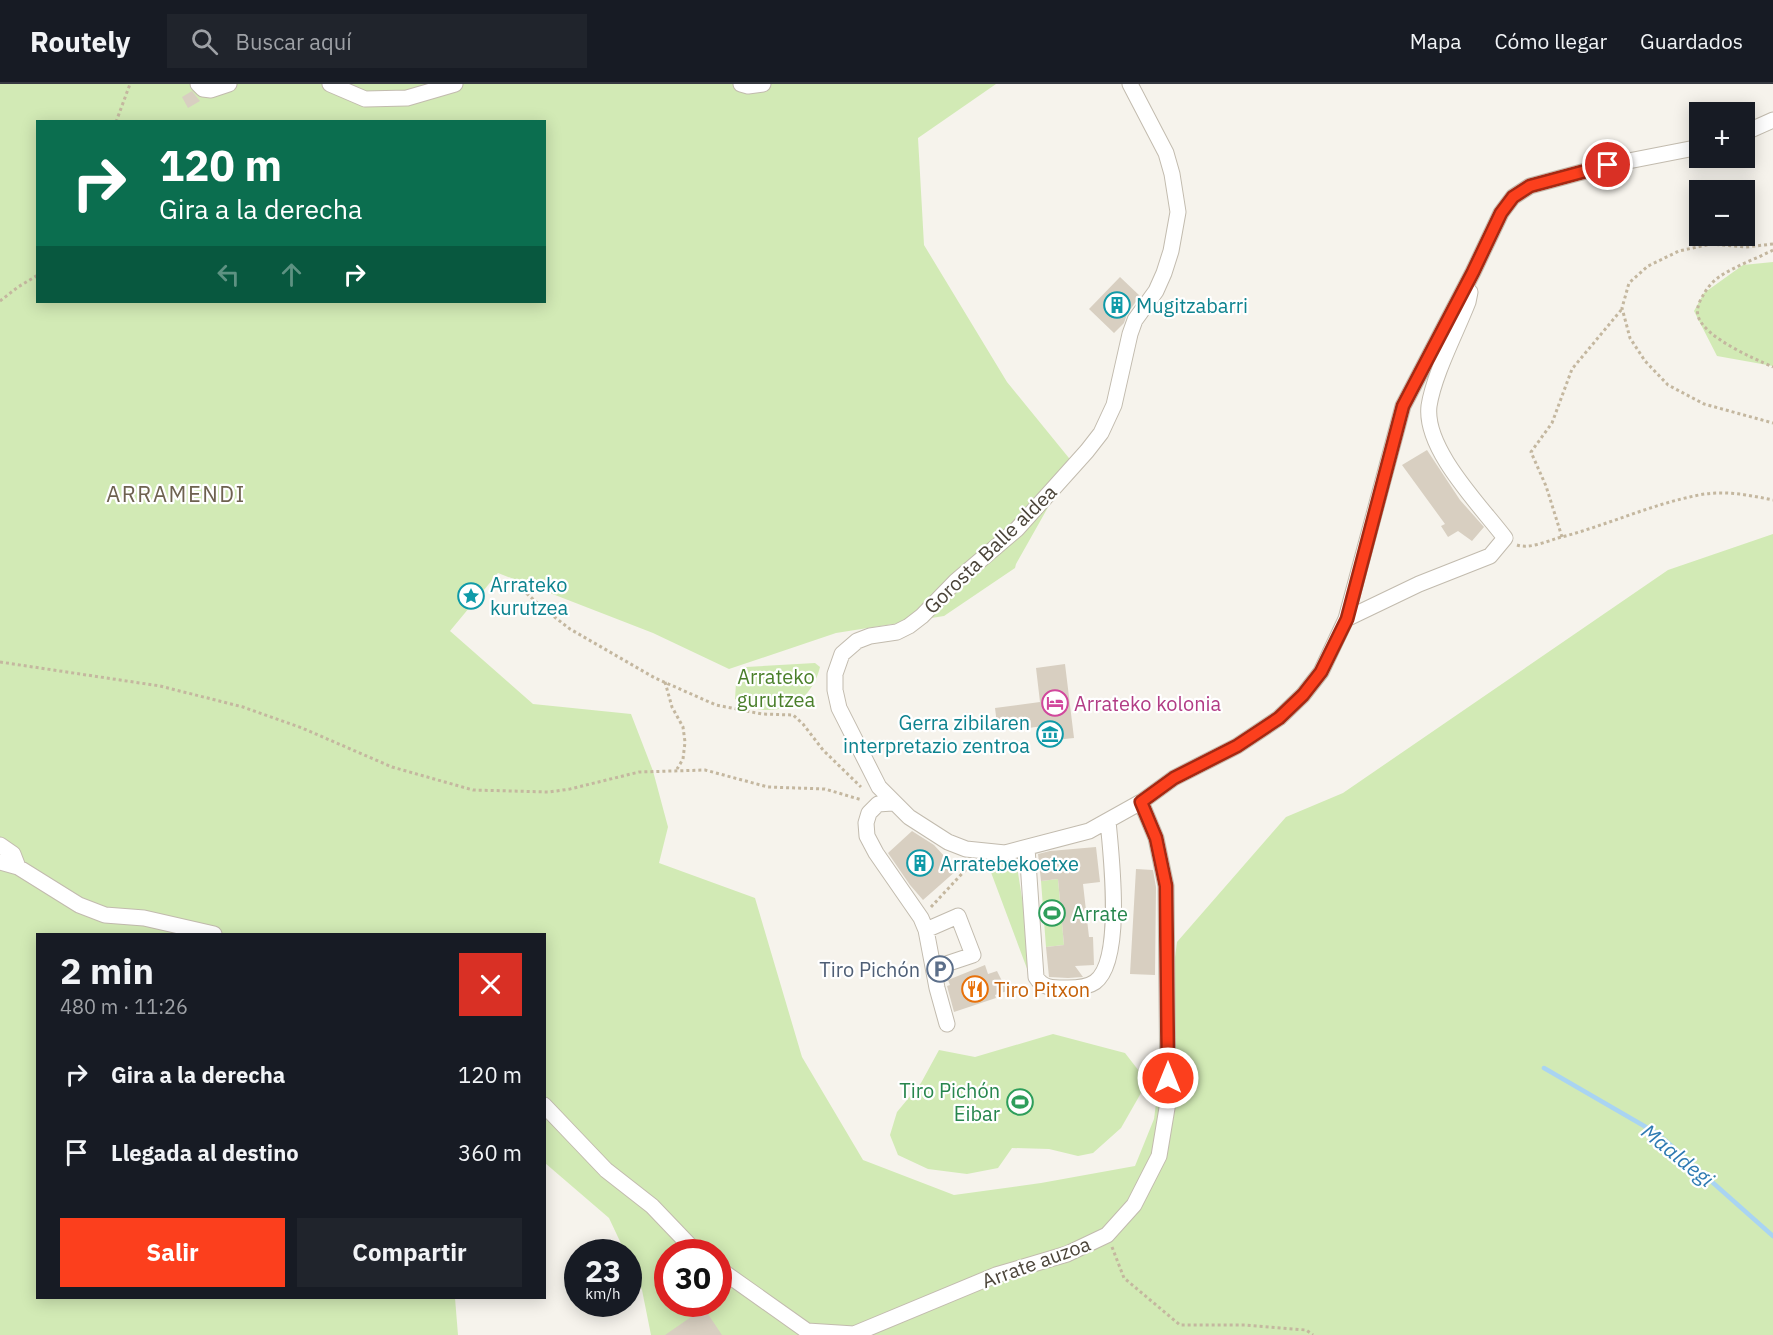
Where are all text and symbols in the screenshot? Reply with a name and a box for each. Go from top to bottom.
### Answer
search box [167,14,587,68]
text: Routely [30,23,131,60]
icon: search [188,25,221,58]
text: Buscar aquí [236,27,352,56]
text: Mapa [1410,27,1461,55]
text: Cómo llegar [1494,27,1607,55]
text: Guardados [1640,27,1743,55]
map controls [1689,102,1755,246]
button: + [1689,102,1755,168]
text: 120 m [159,138,282,193]
pin [1582,139,1633,190]
icon: right [60,144,138,222]
icon: arrive [1591,148,1624,181]
button: − [1689,180,1755,246]
text: Gira a la derecha [159,191,362,226]
icon: left [212,258,245,291]
icon: ahead [275,258,308,291]
icon: right [338,258,371,291]
building icon: Mugitzabarri [1102,290,1132,320]
place label: Mugitzabarri [1136,292,1248,319]
street label: Gorosta Balle aldea [918,478,1063,620]
district label: ARRAMENDI [106,479,246,508]
place label: Arrateko kurutzea [490,571,568,621]
place icon: Arrateko kurutzea [456,581,486,611]
park label: Arrateko gurutzea [737,663,815,713]
hotel icon: Arrateko kolonia [1040,688,1070,718]
place label: Arrateko kolonia [1074,690,1222,717]
place label: Gerra zibilaren interpretazio zentroa [843,709,1030,759]
museum icon: Gerra zibilaren interpretazio zentroa [1035,719,1065,749]
building icon: Arratebekoetxe [905,848,935,878]
place label: Arratebekoetxe [940,850,1079,877]
sports icon: Arrate [1037,898,1067,928]
place label: Arrate [1072,900,1128,927]
text: 2 min [60,947,154,994]
button: close [459,953,522,1016]
parking icon: Tiro Pichón [925,954,955,984]
place label: Tiro Pichón [819,956,920,983]
restaurant icon: Tiro Pitxon [960,974,990,1004]
place label: Tiro Pitxon [994,976,1090,1003]
text: 480 m · 11:26 [60,993,188,1020]
position arrow [1136,1046,1200,1110]
icon: right [60,1058,93,1091]
text: Gira a la derecha [111,1060,285,1089]
text: 120 m [458,1060,522,1089]
place label: Tiro Pichón Eibar [899,1077,1000,1127]
sports icon: Tiro Pichón Eibar [1005,1087,1035,1117]
water label: Maaldegi [1636,1117,1720,1193]
icon: arrive [60,1136,93,1169]
text: Llegada al destino [111,1138,299,1167]
text: 360 m [458,1138,522,1167]
button: Salir [60,1218,285,1287]
button: Compartir [297,1218,522,1287]
street label: Arrate auzoa [978,1230,1094,1294]
speed limit sign: 30 [654,1239,732,1317]
text: 23 [585,1251,621,1290]
text: km/h [585,1284,621,1303]

